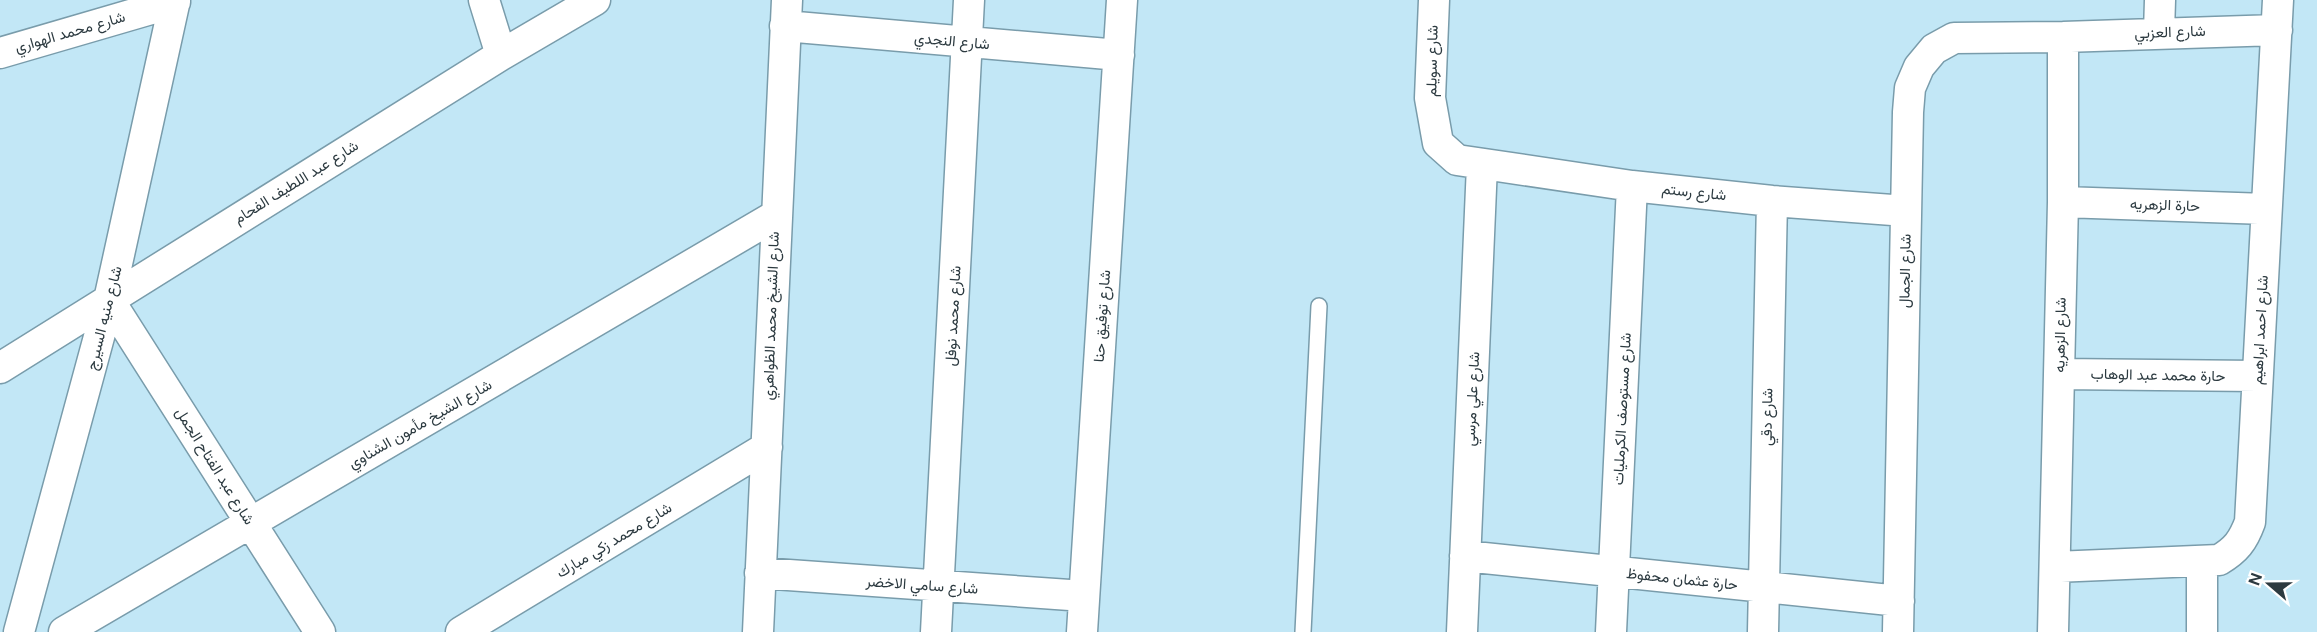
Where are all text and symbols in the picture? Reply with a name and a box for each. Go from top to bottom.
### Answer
street label: شارع محمد الهواري [12,7,129,60]
street label: شارع العزبي [2134,21,2206,46]
street label: شارع سويلم [1421,25,1444,97]
street label: شارع النجدي [913,28,991,57]
street label: شارع عبد اللطيف الفحام [230,135,363,229]
street label: شارع رستم [1661,179,1727,206]
street label: حارة الزهريه [2130,194,2200,216]
street label: شارع الشيخ محمد الظواهري [758,231,787,401]
street label: شارع الجمال [1894,234,1917,308]
street label: شارع منيه السيرج [81,264,128,372]
street label: شارع محمد نوفل [940,265,967,367]
street label: شارع توفيق حنا [1089,269,1116,363]
street label: شارع احمد ابراهيم [2247,274,2274,385]
street label: شارع الزهريه [2049,297,2072,373]
street label: شارع مستوصف الكرمليات [1608,332,1637,486]
street label: شارع علي مرسي [1460,351,1487,447]
street label: حارة محمد عبد الوهاب [2091,364,2225,386]
street label: شارع الشيخ مأمون الشناوي [345,375,497,476]
street label: شارع دقي [1756,388,1781,446]
street label: شارع عبد الفتاح الجمل [170,404,259,529]
street label: شارع محمد زكي مبارك [552,497,677,585]
north arrow [2239,554,2299,614]
street label: حارة عثمان محفوظ [1625,563,1739,595]
text: N [2244,570,2267,588]
street label: شارع سامي الاخضر [864,571,979,602]

